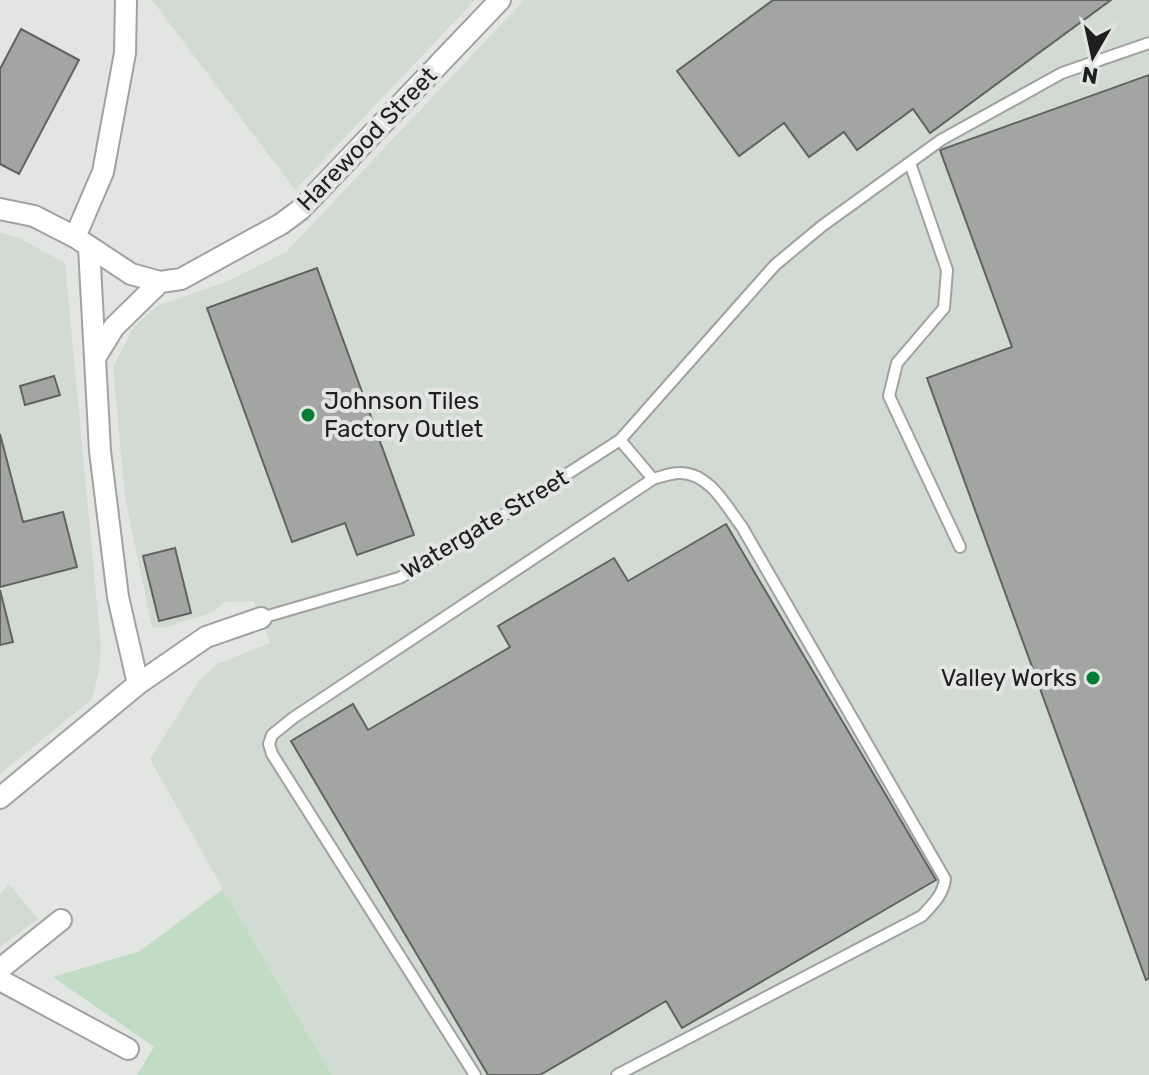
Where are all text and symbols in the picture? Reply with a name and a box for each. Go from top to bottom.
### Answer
north arrow [1053,16,1133,96]
text: N [1080,61,1100,90]
street label: Harewood Street [291,62,443,216]
place label: Johnson Tiles Factory Outlet [324,387,483,443]
marker: Johnson Tiles Factory Outlet [299,406,317,424]
street label: Watergate Street [397,463,573,585]
place label: Valley Works [941,664,1077,692]
marker: Valley Works [1084,669,1102,687]

